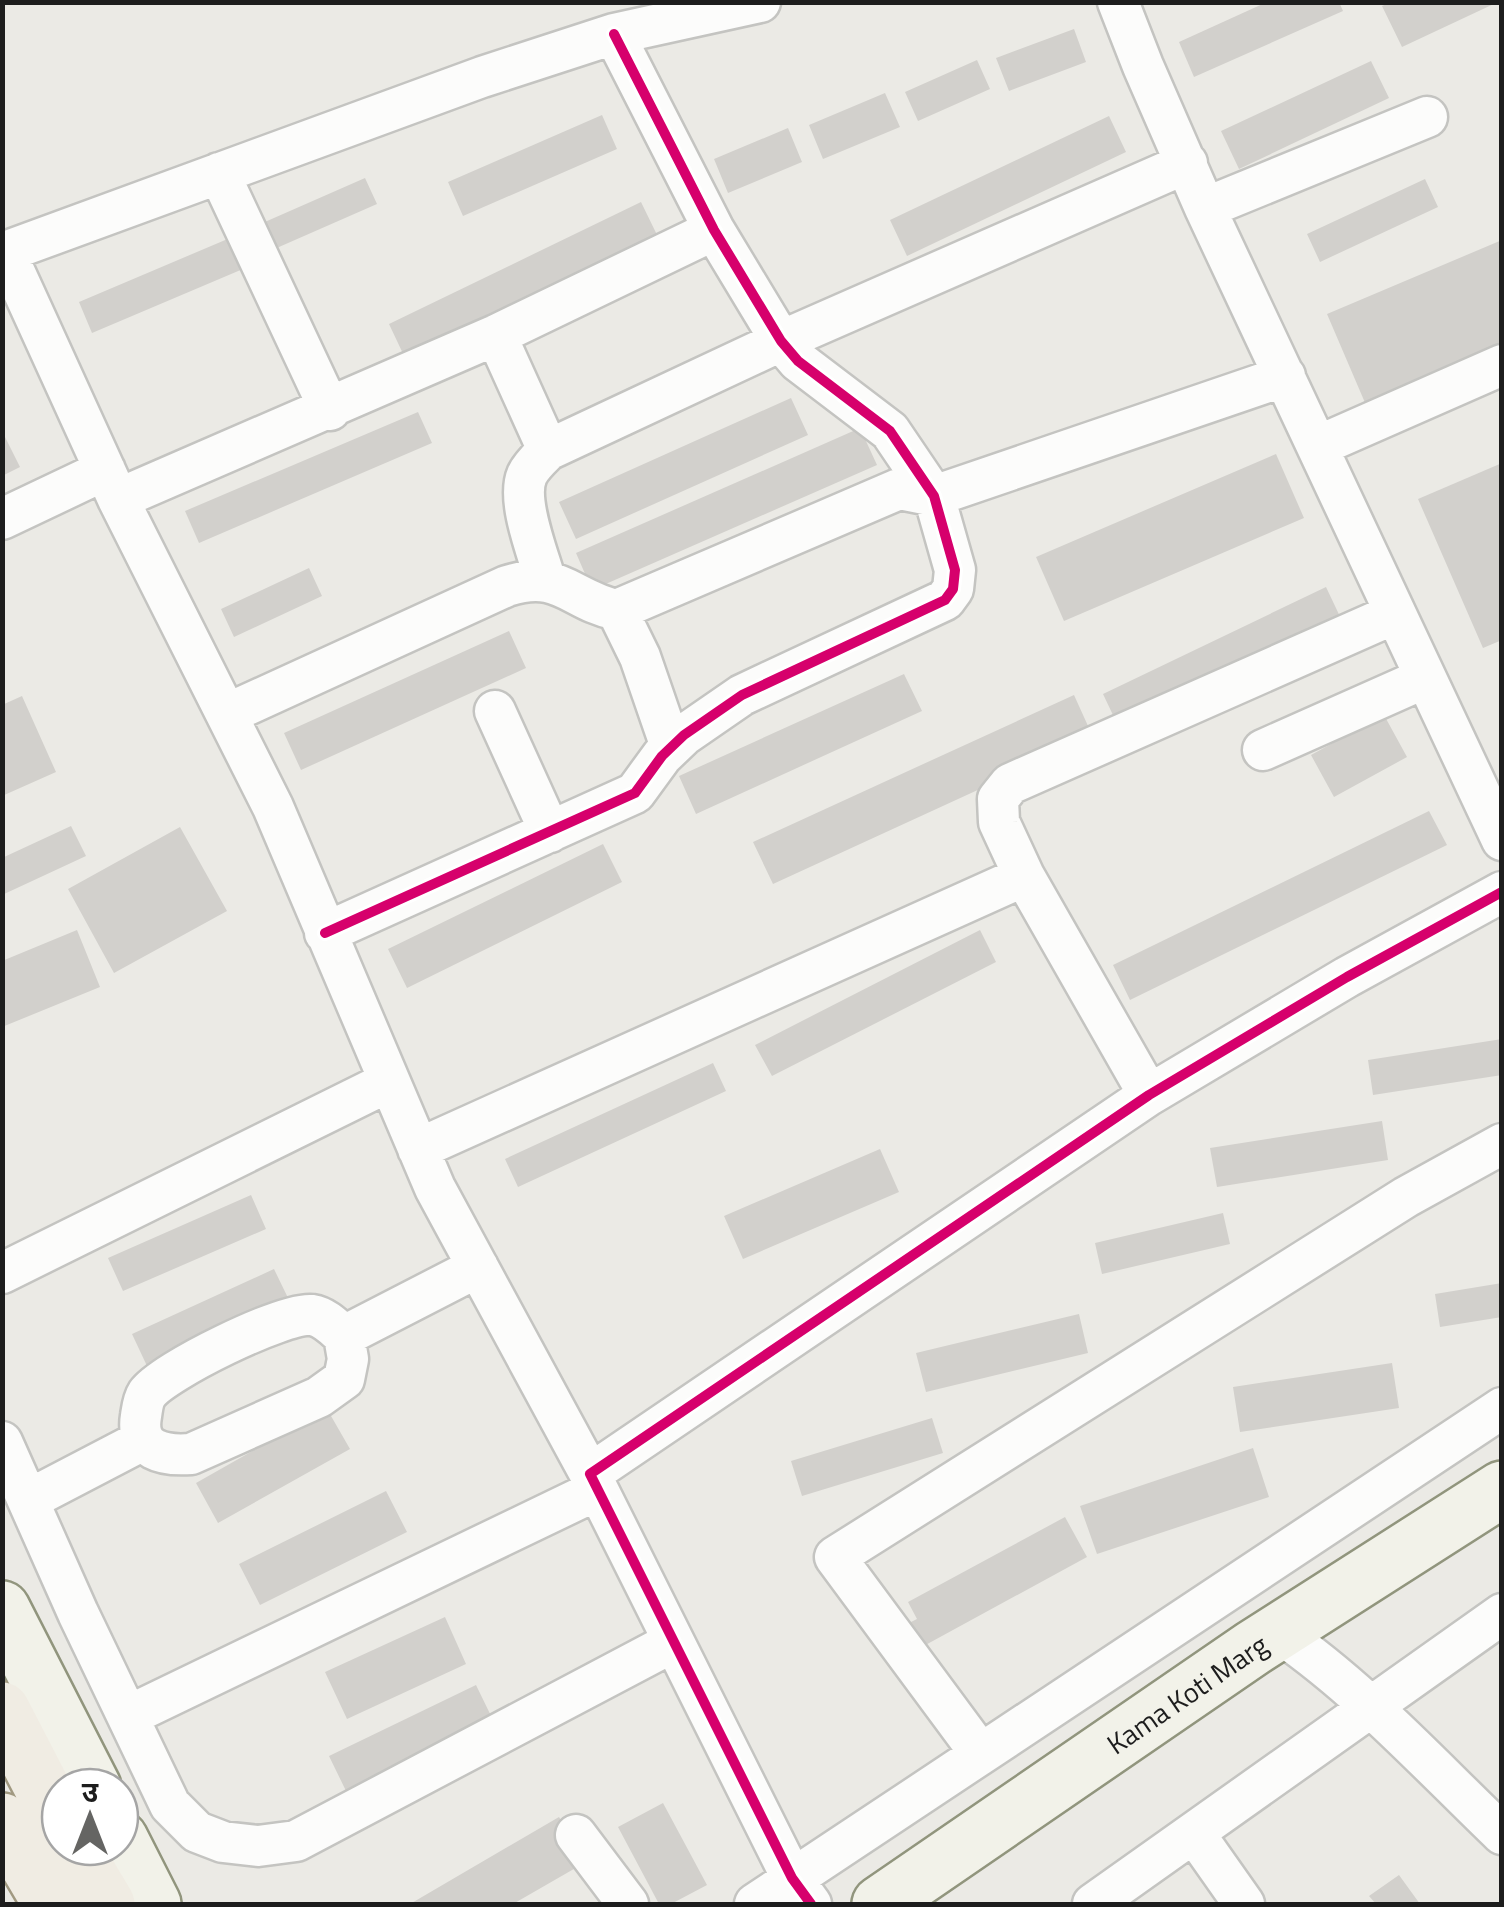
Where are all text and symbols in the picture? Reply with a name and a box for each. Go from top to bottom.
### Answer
street label: Kama Koti Marg [1097,1623,1276,1764]
north arrow [40,1767,140,1867]
text: उ [82,1770,99,1813]

